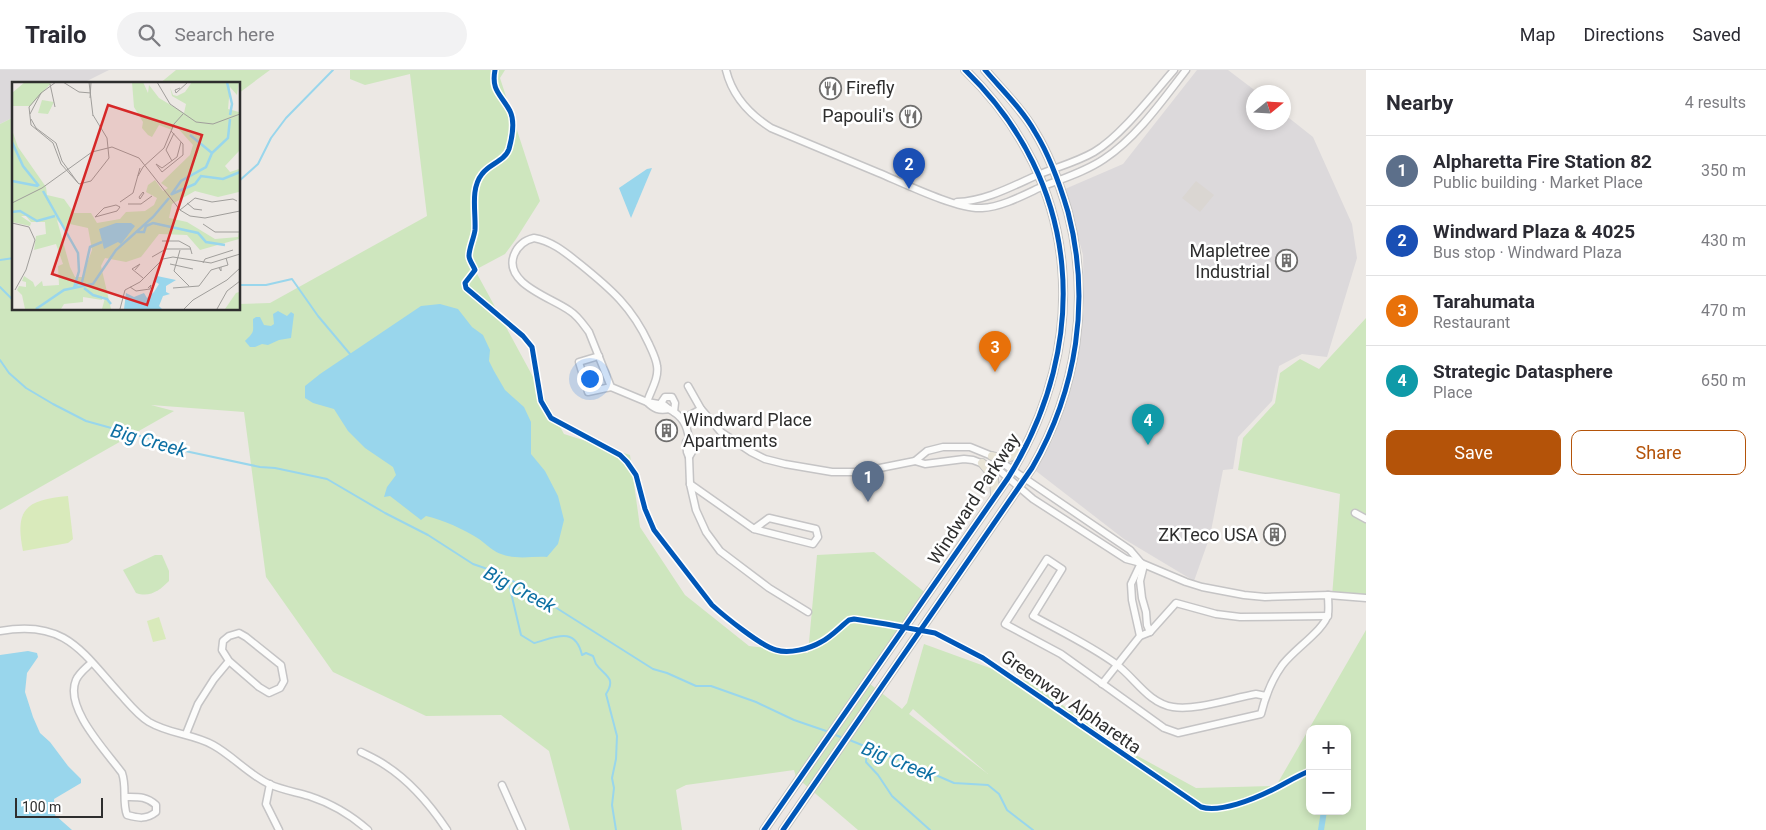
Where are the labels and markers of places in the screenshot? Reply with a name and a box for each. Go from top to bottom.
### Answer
restaurant icon: Firefly [818,76,842,100]
place label: Firefly [846,77,895,98]
restaurant icon: Papouli's [898,104,922,128]
place label: Papouli's [822,105,894,126]
pin: 2 [893,148,925,189]
place label: Mapletree Industrial [1190,240,1270,282]
building icon: Mapletree Industrial [1274,249,1298,273]
pin: 3 [979,331,1011,372]
pin: 4 [1132,404,1164,445]
place label: Windward Place Apartments [683,409,812,451]
building icon: Windward Place Apartments [655,418,679,442]
pin: 1 [852,461,884,502]
building icon: ZKTeco USA [1262,523,1286,547]
place label: ZKTeco USA [1158,524,1258,545]

